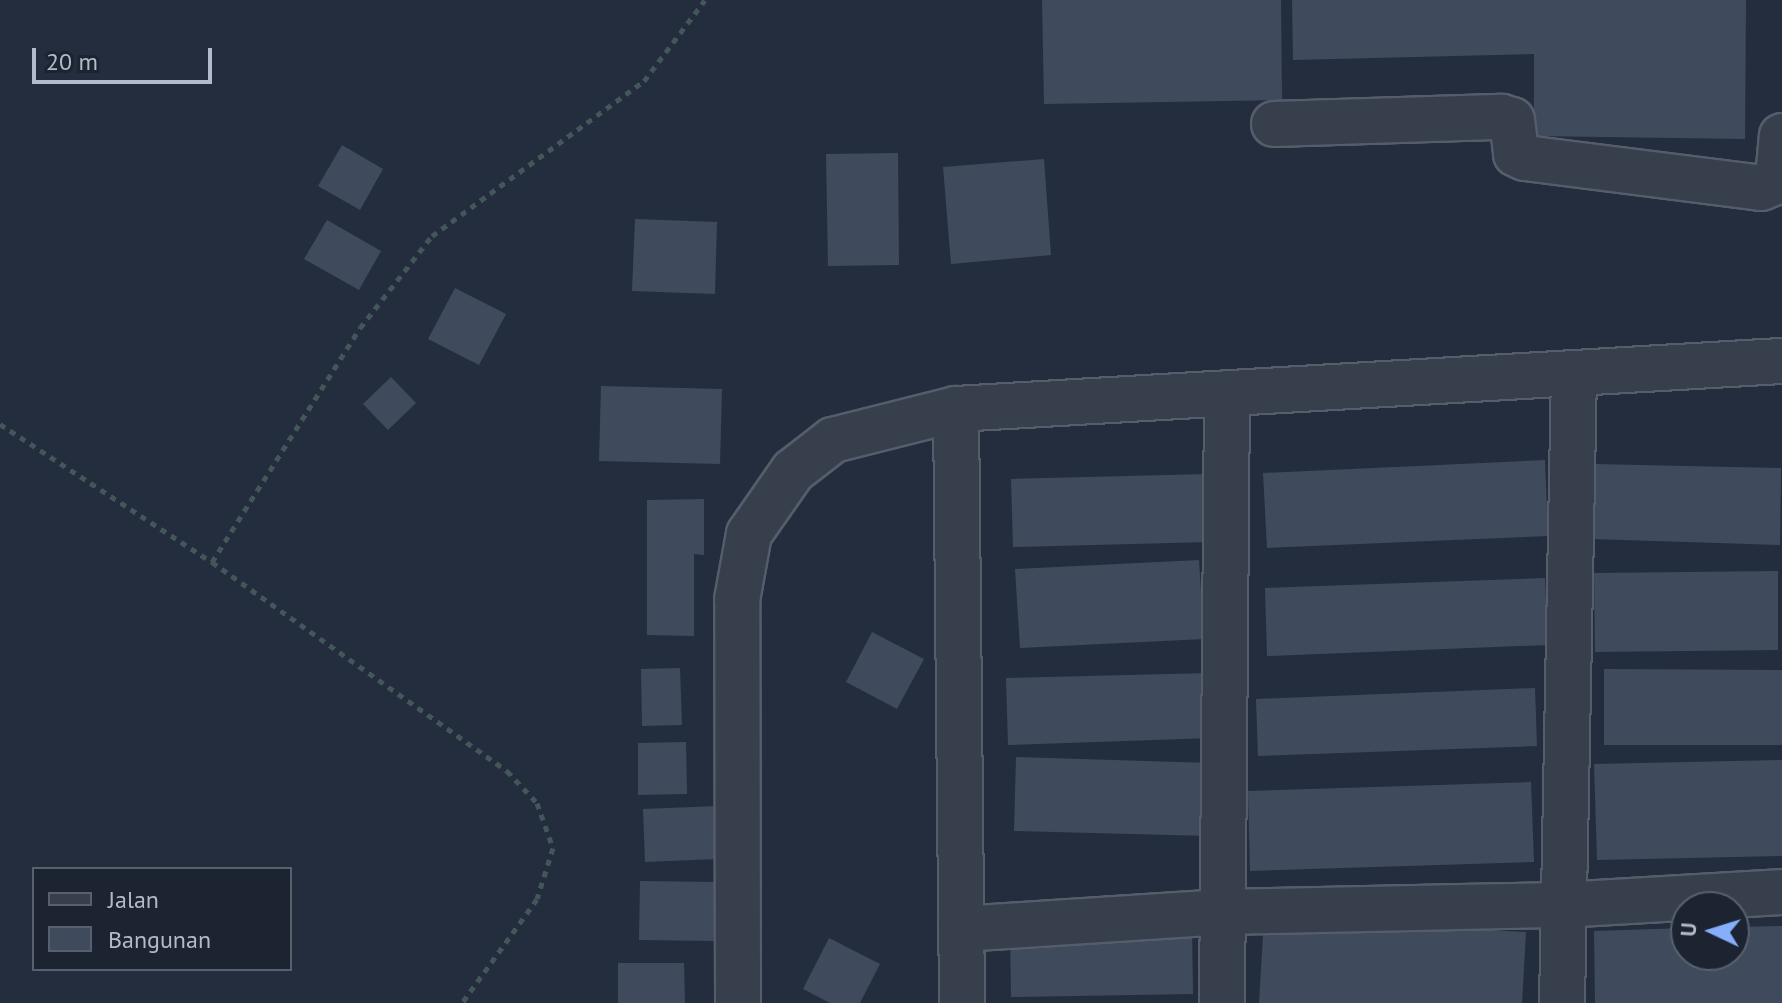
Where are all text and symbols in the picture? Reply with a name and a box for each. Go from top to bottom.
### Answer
scale bar [36,32,216,82]
text: 20 m [46,46,98,77]
legend [32,867,292,971]
text: Jalan [108,884,159,915]
north arrow [1670,891,1750,971]
text: U [1674,922,1703,937]
text: Bangunan [108,924,211,955]

